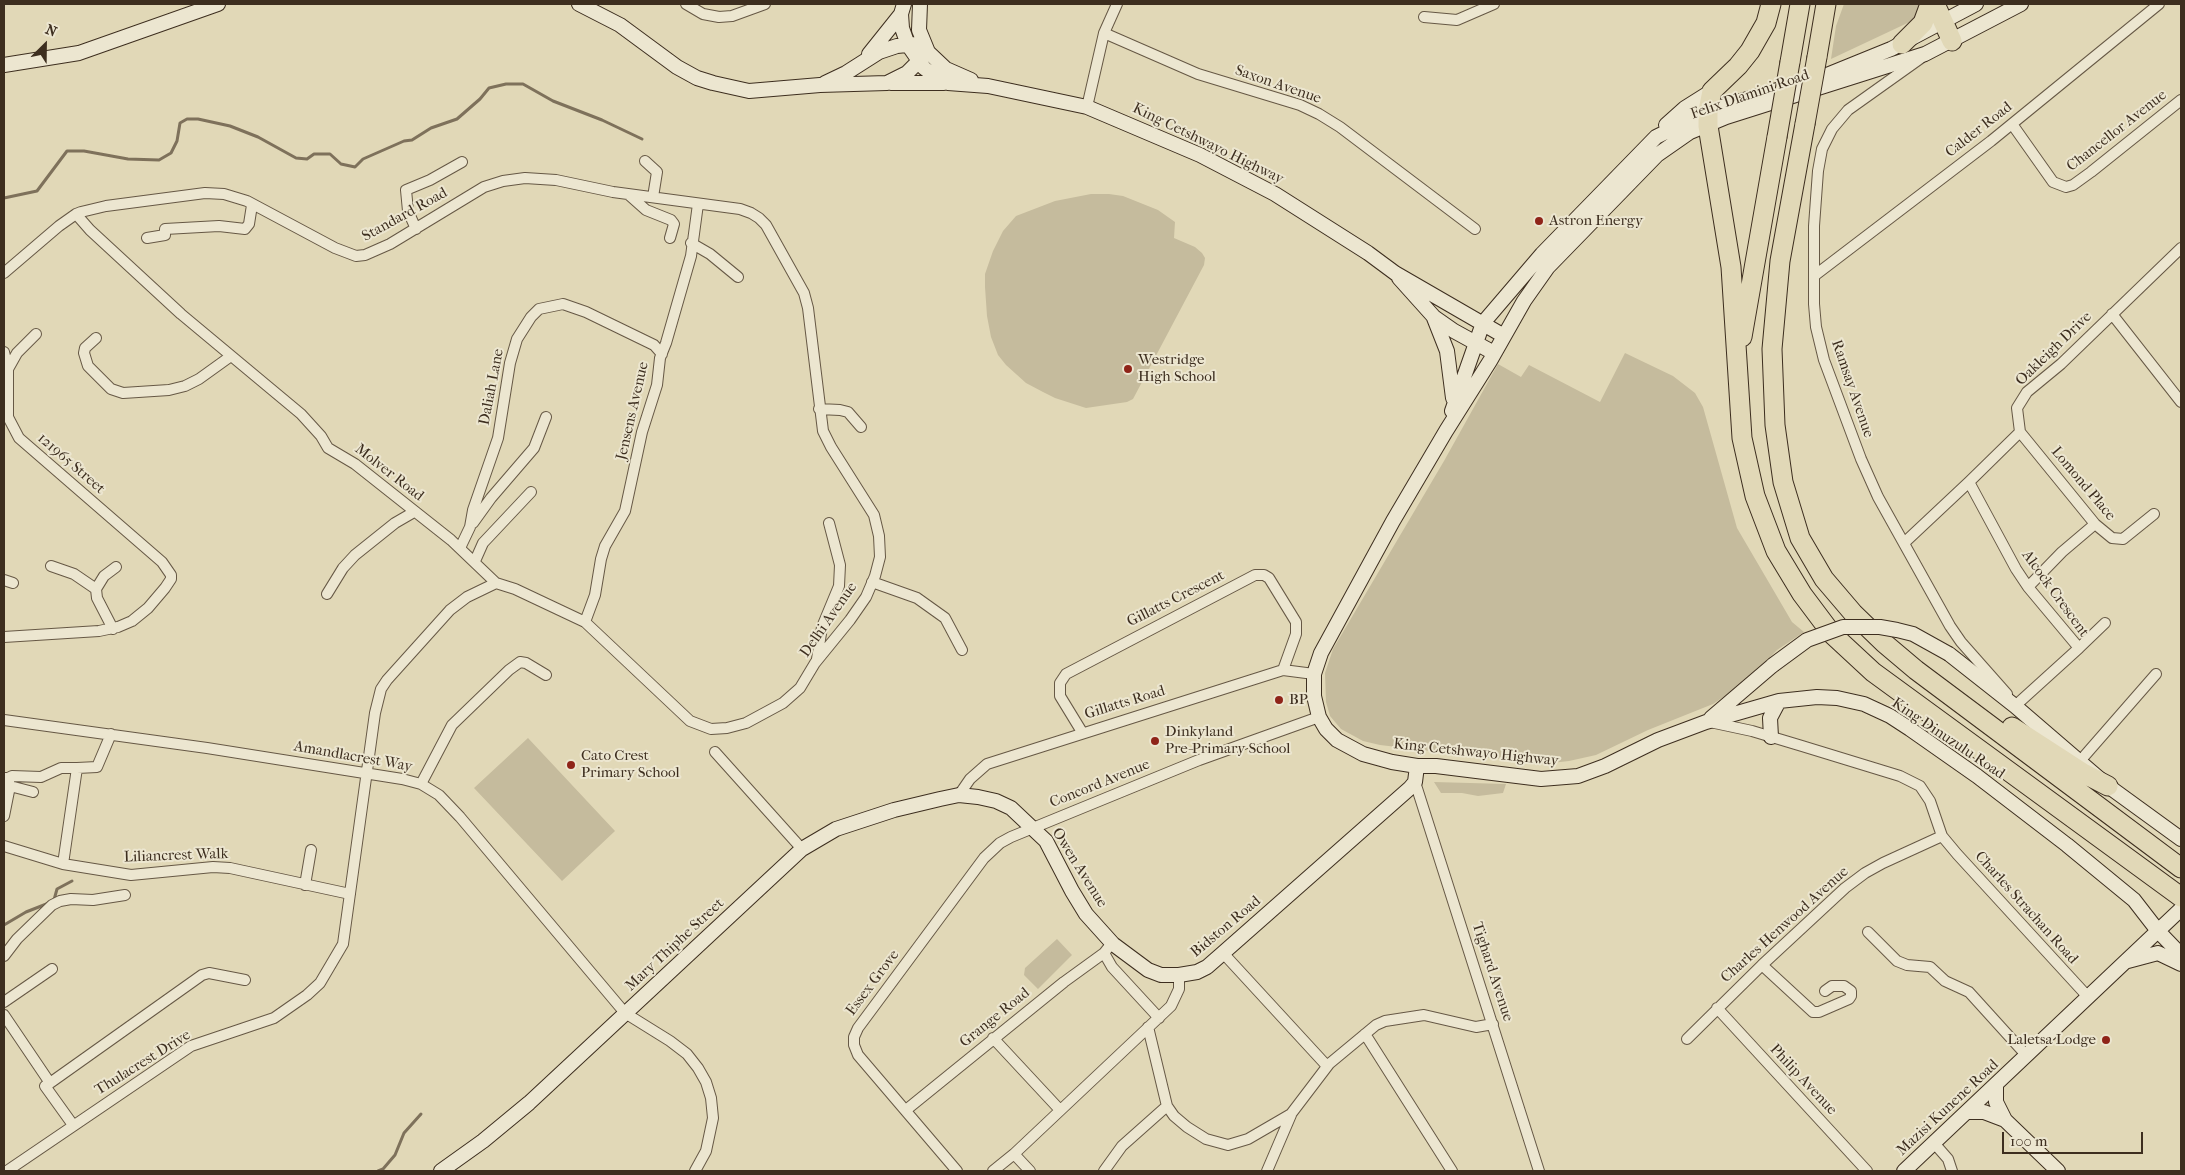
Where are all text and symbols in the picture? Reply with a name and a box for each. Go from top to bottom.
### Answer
north arrow [20,20,70,70]
text: N [43,21,59,41]
street label: Saxon Avenue [1233,62,1323,108]
street label: Felix Dlamini Road [1688,66,1812,124]
street label: Chancellor Avenue [2063,86,2171,176]
street label: Calder Road [1942,98,2016,162]
street label: King Cetshwayo Highway [1129,100,1287,188]
street label: Standard Road [359,184,451,246]
place label: Astron Energy [1549,212,1643,230]
marker: Astron Energy [1533,215,1545,227]
street label: Oakleigh Drive [2012,308,2096,390]
street label: Ramsay Avenue [1827,338,1877,440]
street label: Daliah Lane [476,347,508,427]
place label: Westridge High School [1138,351,1216,386]
street label: Jensens Avenue [613,360,653,462]
marker: Westridge High School [1122,363,1134,375]
street label: 121965 Street [34,430,108,498]
street label: Molver Road [351,440,427,506]
street label: Lomond Place [2047,443,2119,525]
street label: Alcock Crescent [2018,547,2092,641]
street label: Gillatts Crescent [1124,567,1228,631]
street label: Delhi Avenue [797,579,861,661]
street label: Gillatts Road [1083,682,1167,724]
place label: BP [1289,691,1308,709]
marker: BP [1273,694,1285,706]
street label: King Dinuzulu Road [1888,695,2008,783]
place label: Dinkyland Pre-Primary School [1165,723,1290,758]
marker: Dinkyland Pre-Primary School [1149,735,1161,747]
street label: King Cetshwayo Highway [1393,735,1559,771]
street label: Amandlacrest Way [292,738,414,776]
place label: Cato Crest Primary School [581,747,680,782]
street label: Concord Avenue [1047,756,1153,812]
marker: Cato Crest Primary School [565,759,577,771]
street label: Owen Avenue [1047,825,1111,911]
street label: Liliancrest Walk [123,845,229,867]
street label: Charles Strachan Road [1971,848,2081,968]
street label: Charles Henwood Avenue [1718,863,1852,987]
street label: Bidston Road [1187,892,1265,962]
street label: Mary Thiphe Street [622,895,728,995]
street label: Tighard Avenue [1467,920,1517,1024]
street label: Essex Grove [843,947,903,1019]
street label: Grange Road [956,984,1034,1052]
street label: Thulacrest Drive [92,1026,194,1100]
place label: Laletsa Lodge [2007,1031,2096,1049]
marker: Laletsa Lodge [2100,1034,2112,1046]
street label: Philip Avenue [1766,1041,1840,1119]
street label: Mazisi Kunene Road [1893,1056,2003,1160]
scale bar [2005,1122,2146,1154]
text: 100 m [2010,1132,2048,1150]

